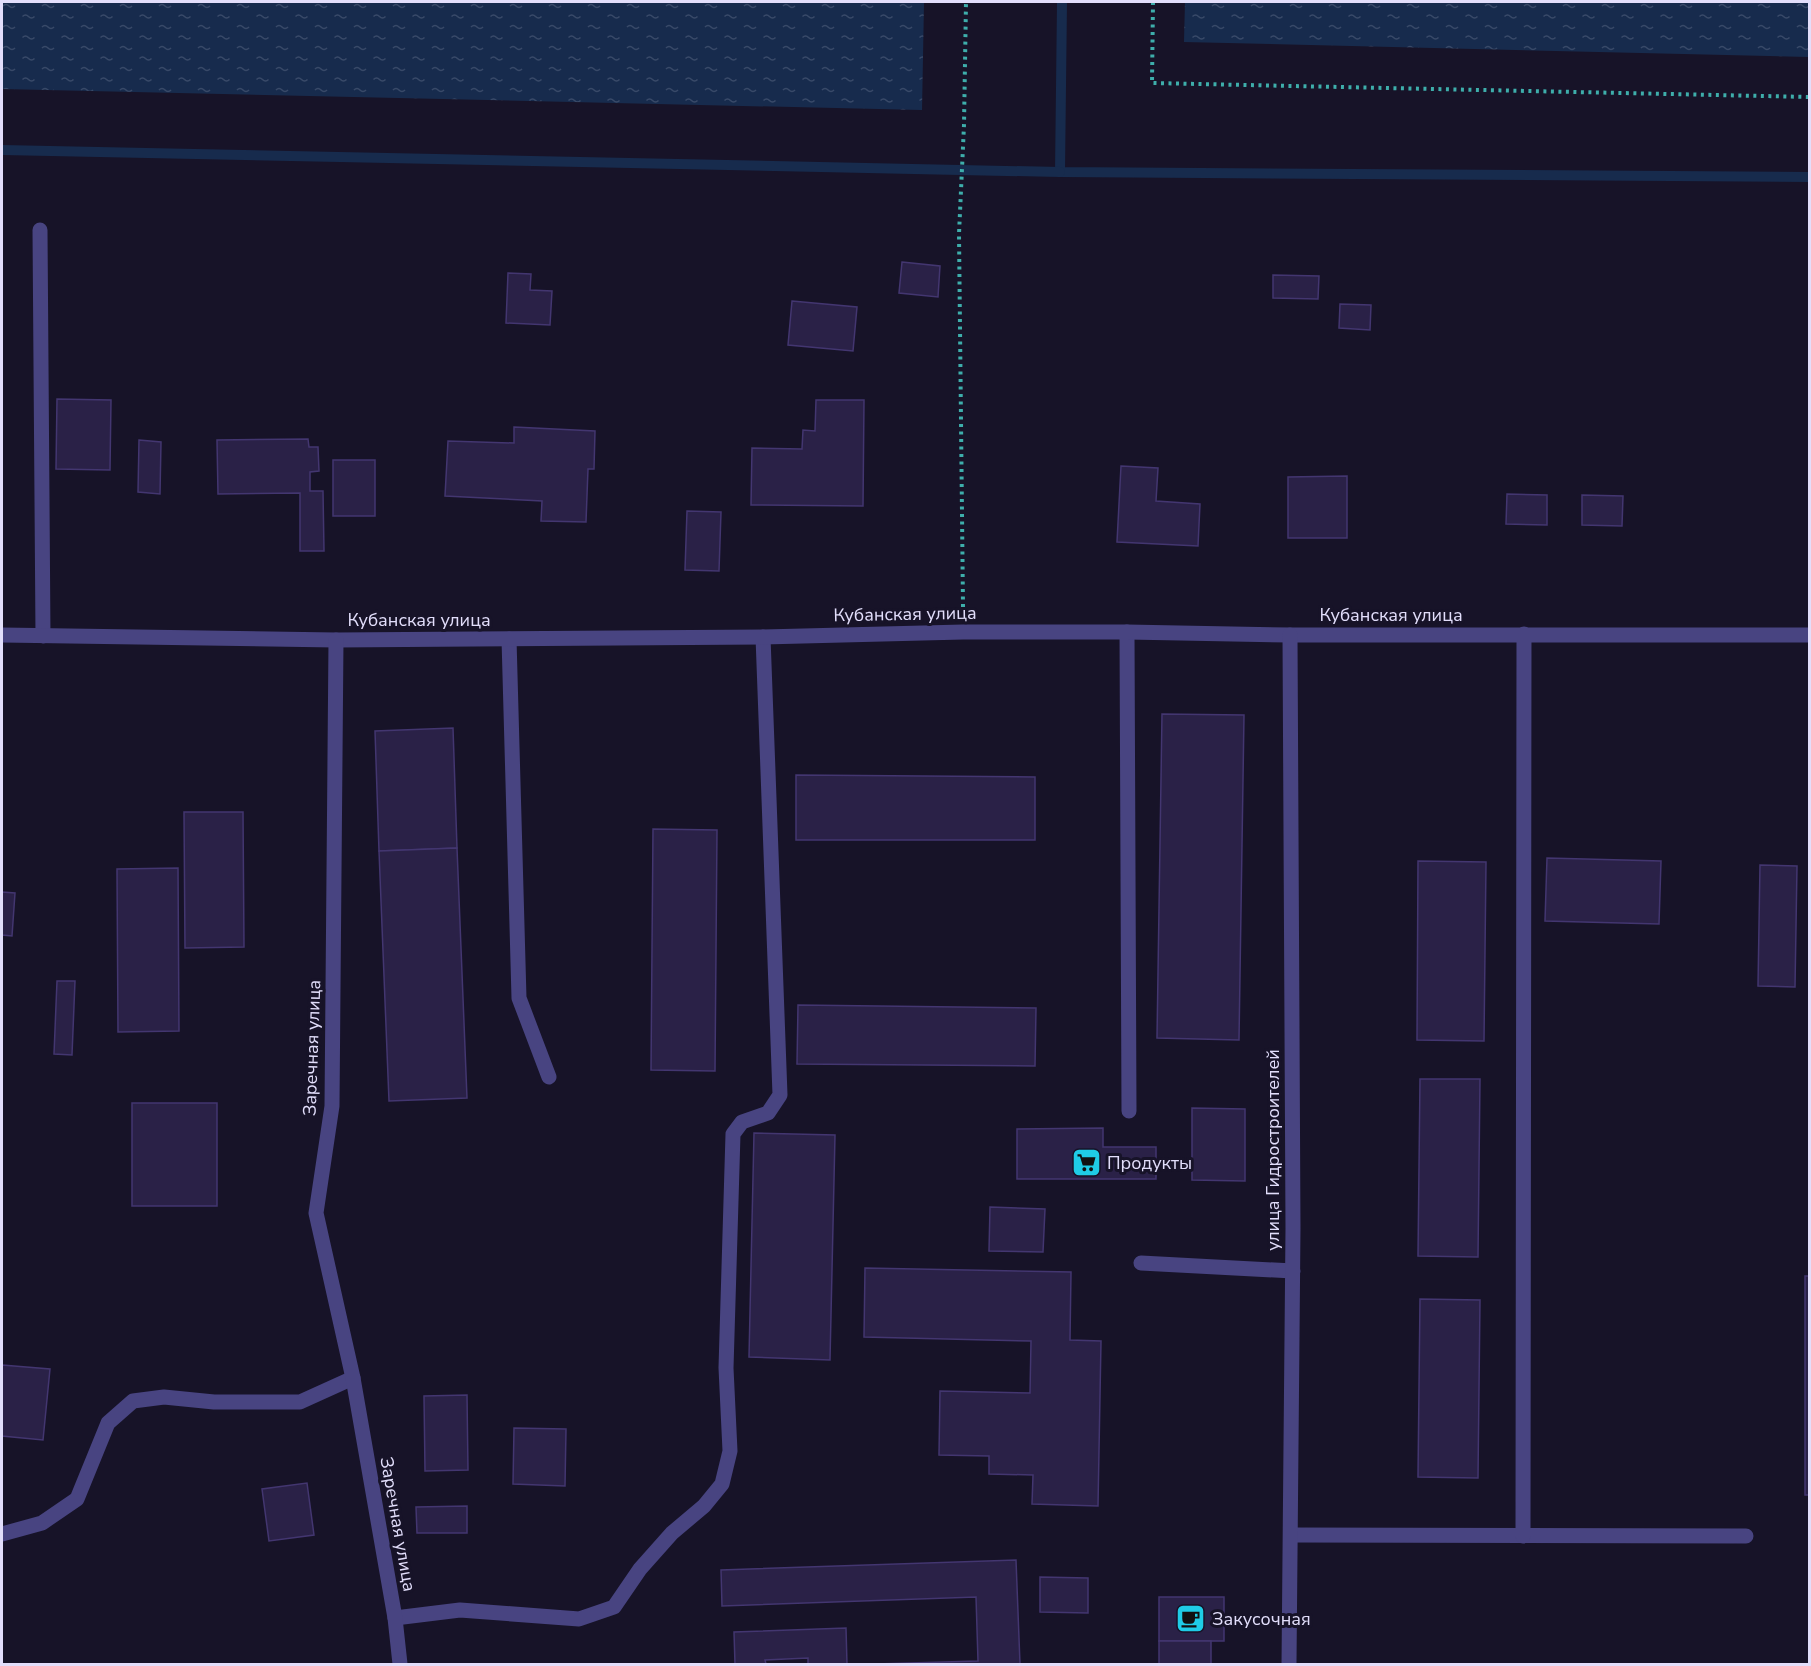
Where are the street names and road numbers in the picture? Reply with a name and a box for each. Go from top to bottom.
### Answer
street label: Кубанская улица [833,601,977,627]
street label: Кубанская улица [1319,603,1463,627]
street label: Кубанская улица [347,608,491,632]
street label: Заречная улица [298,979,326,1117]
street label: улица Гидростроителей [1261,1049,1285,1251]
street label: Заречная улица [374,1455,422,1593]

